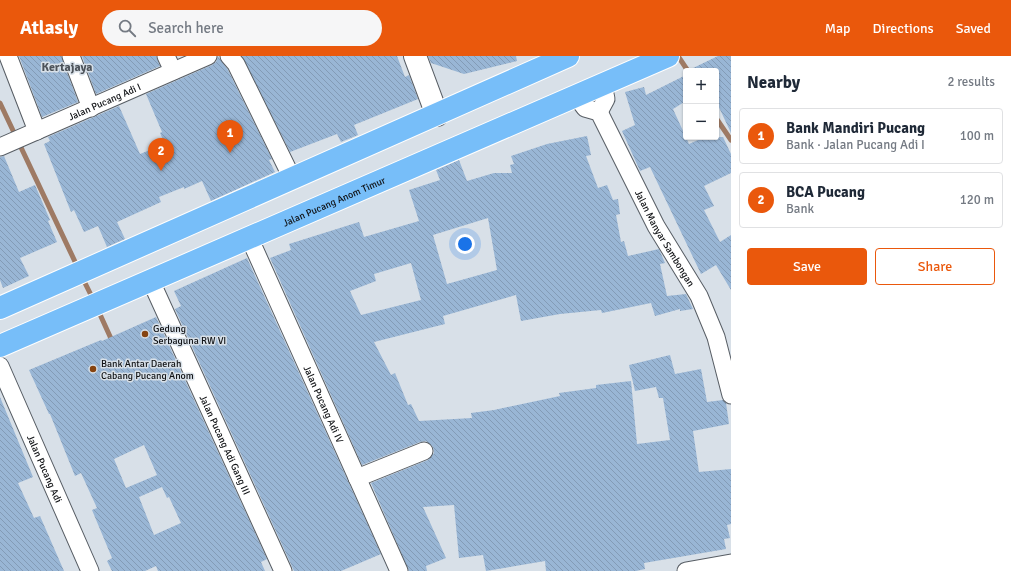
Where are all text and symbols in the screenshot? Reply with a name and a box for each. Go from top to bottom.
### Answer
search box [102,10,382,46]
text: Atlasly [20,16,78,40]
icon: search [116,17,138,39]
text: Search here [148,19,224,37]
text: Map [825,20,851,37]
text: Directions [873,20,934,37]
text: Saved [956,20,991,37]
district label: Kertajaya [42,60,92,75]
map controls [683,68,719,140]
button: + [683,68,719,104]
text: Nearby [747,72,800,93]
text: 2 results [947,74,995,90]
street label: Jalan Pucang Adi I [67,81,143,123]
button: − [683,104,719,140]
text: Bank Mandiri Pucang [786,119,925,137]
pin: 1 [217,120,243,153]
text: 1 [757,128,765,144]
text: 100 m [960,128,994,144]
text: Bank · Jalan Pucang Adi I [786,137,925,153]
pin: 2 [148,138,174,171]
street label: Jalan Pucang Anom Timur [281,174,388,229]
text: BCA Pucang [786,183,865,201]
street label: Jalan Manyar Sambongan [632,188,697,289]
text: 2 [757,192,765,208]
text: 120 m [960,192,994,208]
text: Bank [786,201,814,217]
your location [455,234,475,254]
button: Save [747,248,867,285]
button: Share [875,248,995,285]
place label: Gedung Serbaguna RW VI [153,323,226,347]
marker: Gedung Serbaguna RW VI [140,329,150,339]
place label: Bank Antar Daerah Cabang Pucang Anom [101,358,194,382]
marker: Bank Antar Daerah Cabang Pucang Anom [88,364,98,374]
street label: Jalan Pucang Adi IV [300,364,346,445]
street label: Jalan Pucang Adi Gang III [197,393,252,497]
street label: Jalan Pucang Adi [24,433,64,505]

